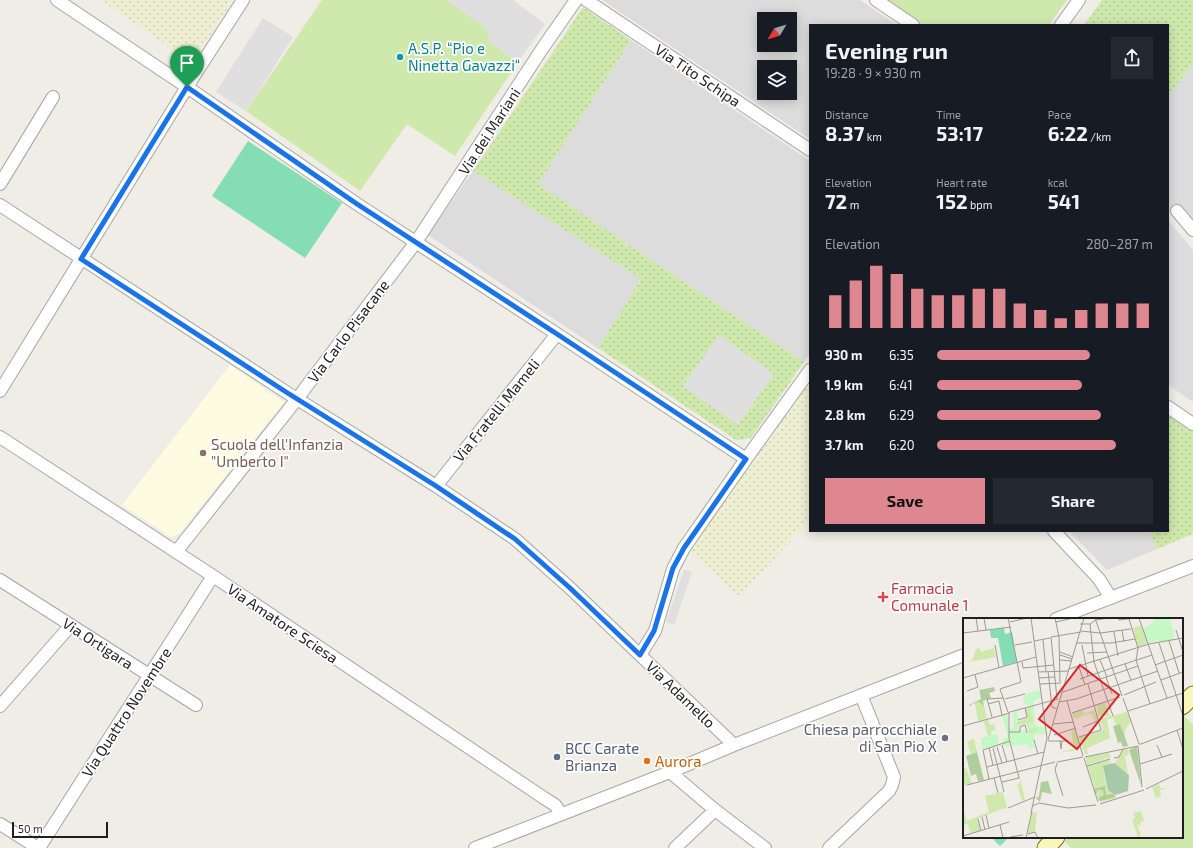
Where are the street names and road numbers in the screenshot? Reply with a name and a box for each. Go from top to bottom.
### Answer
street label: Via Tito Schipa [652,40,744,110]
street label: Via dei Mariani [454,84,524,178]
street label: Via Carlo Pisacane [303,276,393,386]
street label: Via Fratelli Mameli [449,355,543,465]
street label: Via Amatore Sciesa [224,579,342,667]
street label: Via Ortigara [59,613,137,673]
street label: Via Quattro Novembre [77,644,175,781]
street label: Via Adamello [643,657,719,731]

